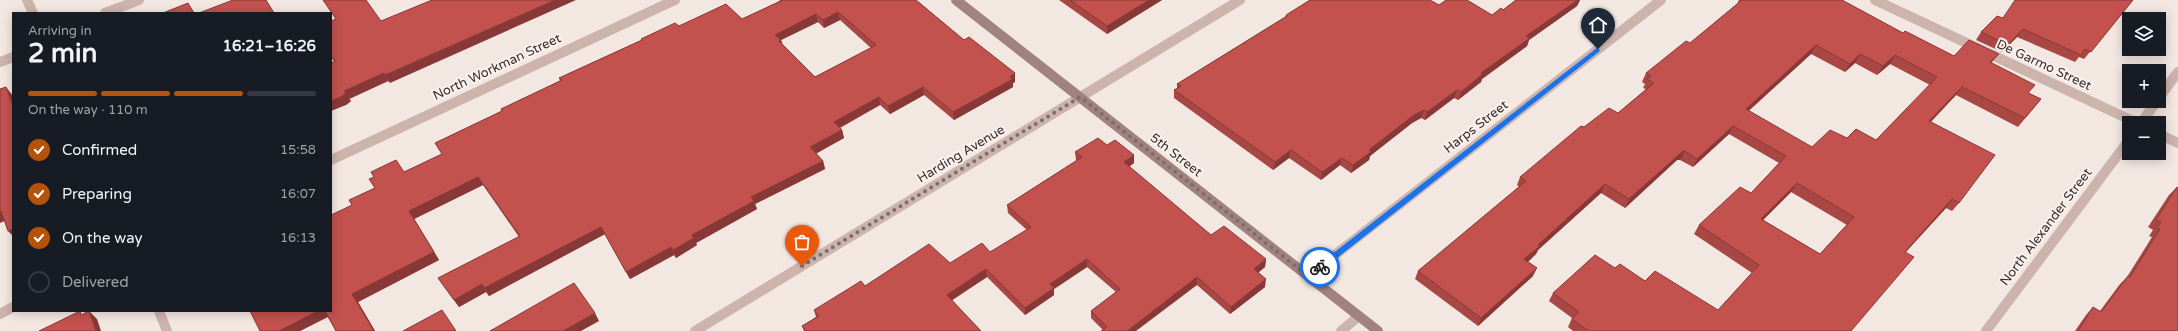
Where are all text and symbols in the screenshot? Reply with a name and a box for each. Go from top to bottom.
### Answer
pin [1581,8,1615,49]
map controls [2122,12,2166,160]
button: layers [2122,12,2166,56]
icon: home [1587,14,1609,36]
text: Arriving in [28,23,92,39]
street label: North Workman Street [430,30,564,104]
street label: De Garmo Street [1994,36,2094,94]
text: 16:21–16:26 [223,37,316,55]
text: 2 min [28,38,97,69]
button: + [2122,64,2166,108]
street label: Harps Street [1441,97,1511,157]
text: On the way · 110 m [28,102,148,118]
button: − [2122,116,2166,160]
street label: Harding Avenue [914,122,1008,186]
street label: 5th Street [1147,130,1205,180]
icon: check [28,139,50,161]
text: Confirmed [62,141,137,159]
text: 15:58 [280,142,316,158]
street label: North Alexander Street [1997,165,2095,289]
icon: check [28,183,50,205]
text: Preparing [62,185,132,203]
text: 16:07 [280,186,316,202]
pin [785,225,819,266]
icon: check [28,227,50,249]
text: On the way [62,229,142,247]
text: 16:13 [280,230,316,246]
icon: bag [791,231,813,253]
courier [1300,247,1340,287]
icon: bike [1309,256,1331,278]
text: Delivered [62,273,129,291]

